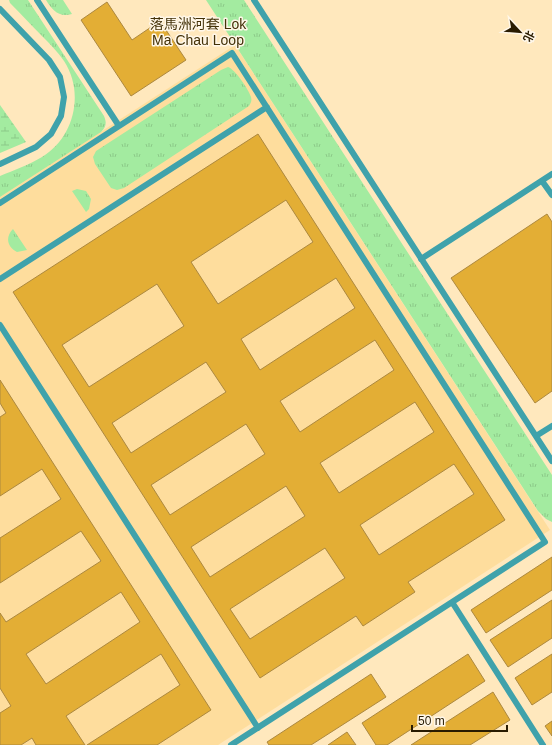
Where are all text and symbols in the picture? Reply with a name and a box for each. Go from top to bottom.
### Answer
north arrow [500,12,540,52]
district label: 落馬洲河套 Lok Ma Chau Loop [150,16,247,48]
text: 北 [521,29,537,44]
scale bar [412,707,507,733]
text: 50 m [418,714,445,728]

